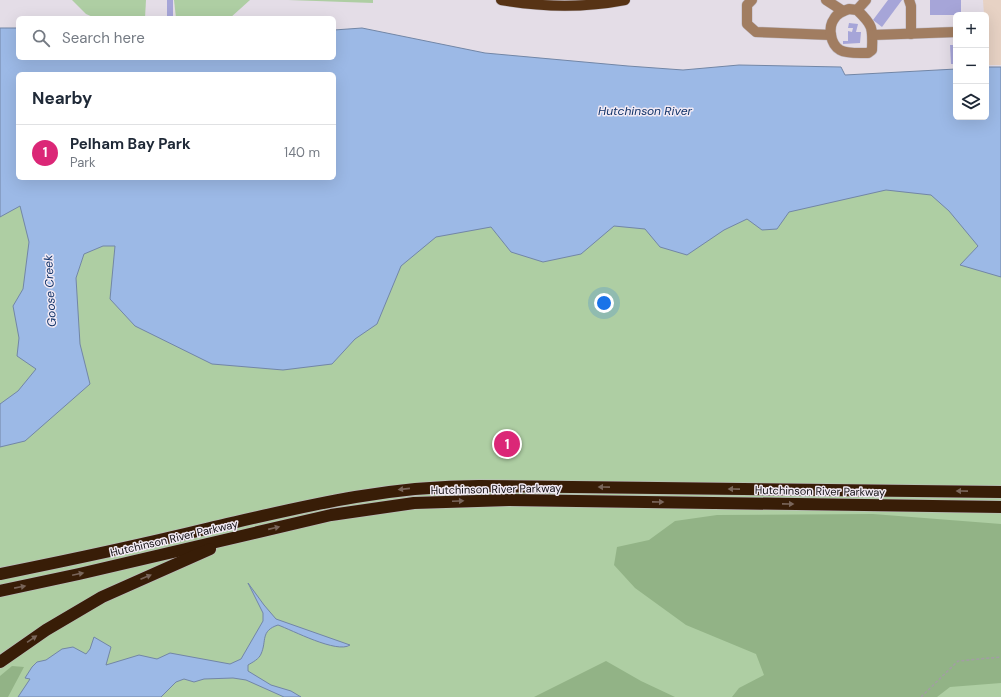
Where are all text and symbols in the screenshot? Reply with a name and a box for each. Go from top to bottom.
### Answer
map controls [953,12,989,120]
button: + [953,12,989,48]
search box [16,16,336,60]
icon: search [30,27,52,49]
text: Search here [62,28,145,48]
button: − [953,48,989,84]
button: layers [953,84,989,120]
text: Nearby [32,87,92,109]
water label: Hutchinson River [598,103,693,119]
text: Pelham Bay Park [70,134,191,154]
text: 1 [43,144,47,161]
text: 140 m [284,144,320,161]
text: Park [70,154,96,171]
water label: Goose Creek [40,254,60,327]
your location [594,293,614,313]
pin: 1 [494,429,520,459]
street label: Hutchinson River Parkway [431,481,561,497]
street label: Hutchinson River Parkway [755,483,885,499]
one-way arrow [597,484,610,490]
one-way arrow [728,485,740,492]
one-way arrow [398,486,410,493]
one-way arrow [955,488,968,494]
one-way arrow [452,498,465,504]
one-way arrow [652,499,664,506]
one-way arrow [782,501,795,507]
street label: Hutchinson River Parkway [109,516,239,560]
one-way arrow [268,524,281,530]
one-way arrow [72,571,84,577]
one-way arrow [140,573,152,579]
one-way arrow [14,583,26,589]
one-way arrow [26,636,38,643]

